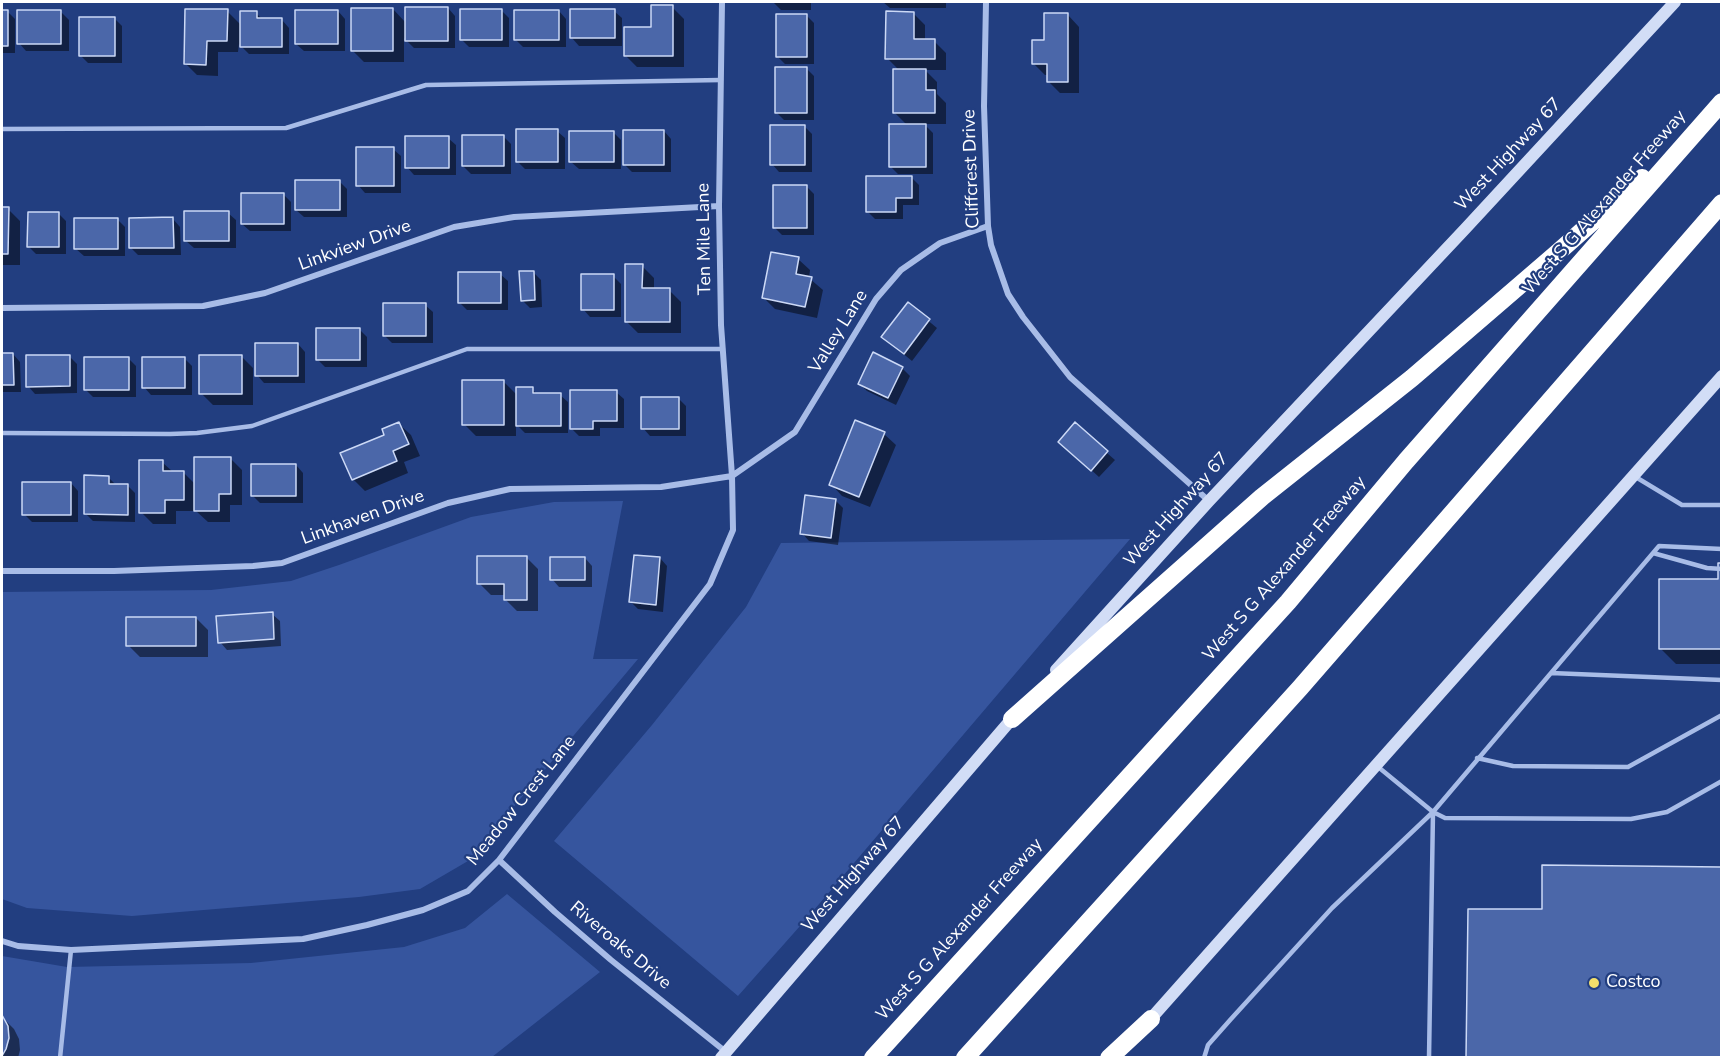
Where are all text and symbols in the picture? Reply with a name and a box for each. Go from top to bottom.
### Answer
street label: West Highway 67 [1451,94,1567,216]
street label: West S G Alexander Freeway [1519,106,1691,300]
street label: Cliffcrest Drive [959,109,985,229]
street label: Ten Mile Lane [693,183,717,295]
street label: Linkview Drive [296,216,414,276]
street label: Valley Lane [805,286,873,378]
street label: West Highway 67 [1120,448,1234,572]
street label: West S G Alexander Freeway [1199,472,1371,666]
street label: Linkhaven Drive [299,486,427,550]
street label: Meadow Crest Lane [463,732,581,870]
street label: West Highway 67 [798,813,910,937]
street label: West S G Alexander Freeway [872,834,1048,1026]
street label: Riveroaks Drive [565,897,675,995]
place label: Costco [1606,972,1660,994]
marker: Costco [1587,976,1601,990]

